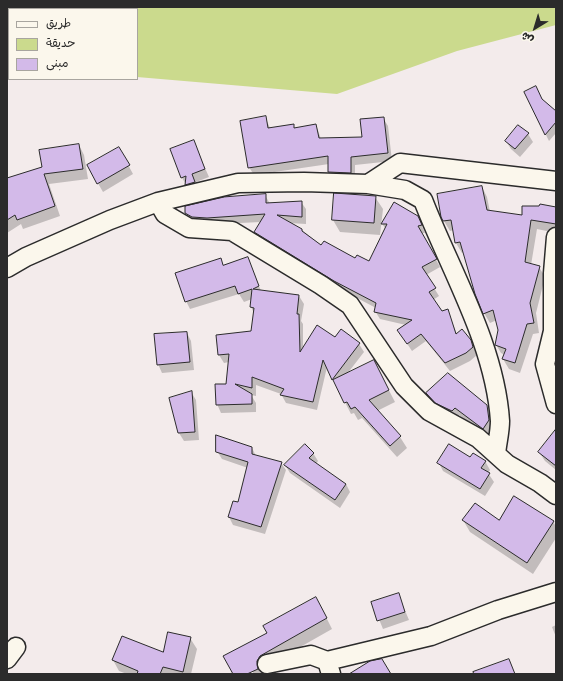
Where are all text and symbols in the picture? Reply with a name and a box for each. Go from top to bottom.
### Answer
legend [8,8,138,80]
north arrow [515,8,555,48]
text: طريق [46,16,71,30]
text: ش [519,29,536,47]
text: حديقة [46,36,75,50]
text: مبنى [46,56,69,70]

